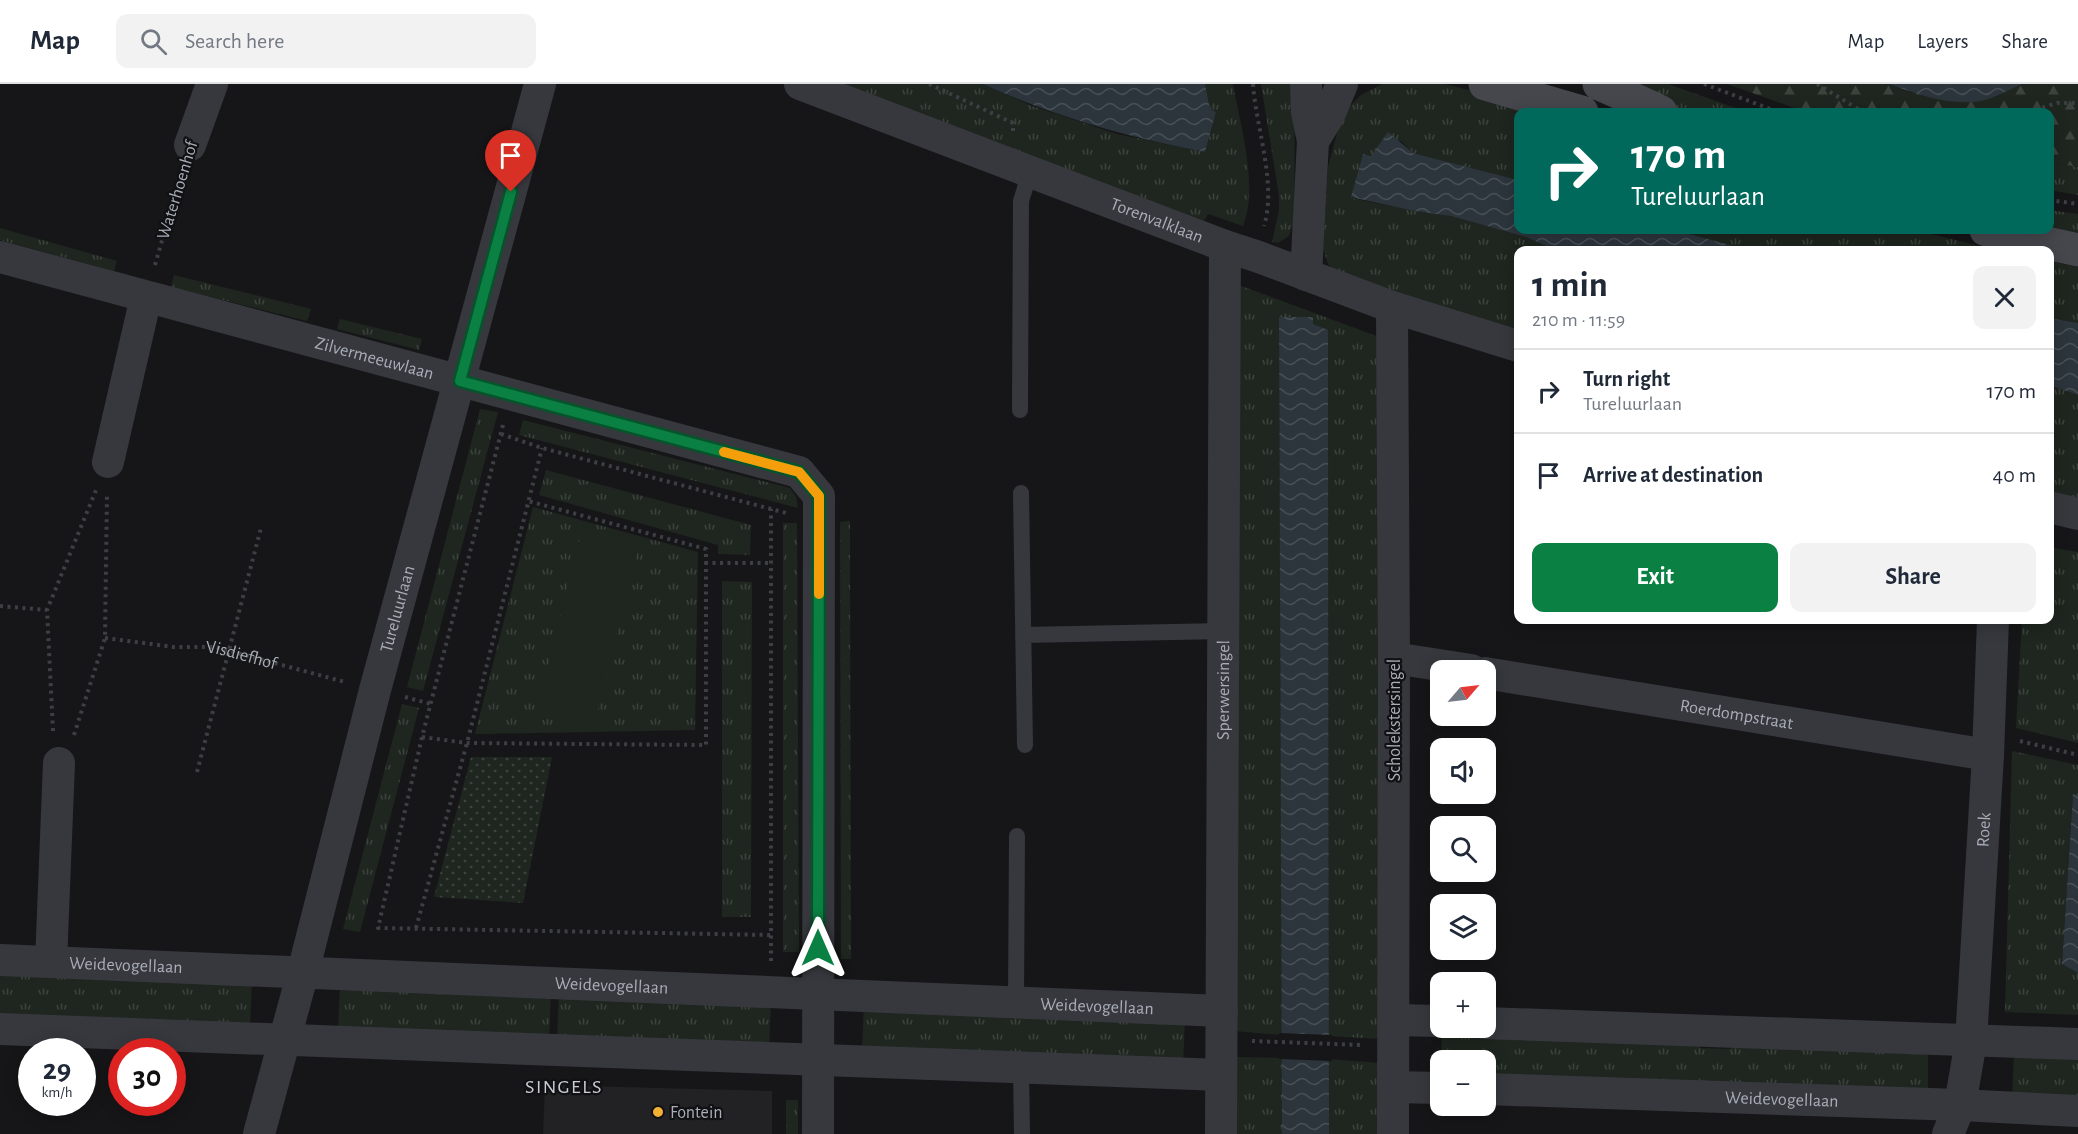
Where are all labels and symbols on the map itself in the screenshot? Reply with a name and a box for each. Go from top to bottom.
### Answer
pin [485,130,536,192]
street label: Waterhoenhof [154,137,202,242]
street label: Torenvalklaan [1108,195,1206,247]
street label: Zilvermeeuwlaan [313,334,436,383]
street label: Tureluurlaan [378,564,418,655]
street label: Visdiefhof [206,639,280,674]
street label: Sperwersingel [1215,640,1233,740]
street label: Scholekstersingel [1386,659,1404,781]
north arrow [1430,660,1496,726]
street label: Roerdompstraat [1679,697,1795,733]
street label: Roek [1975,811,1995,848]
position arrow [786,916,850,980]
street label: Weidevogellaan [69,955,183,977]
street label: Weidevogellaan [554,975,669,998]
street label: Weidevogellaan [1040,996,1154,1018]
speed limit sign: 30 [108,1038,186,1116]
district label: SINGELS [525,1077,603,1097]
street label: Weidevogellaan [1725,1089,1839,1111]
place label: Fontein [670,1104,723,1122]
marker: Fontein [651,1105,665,1119]

